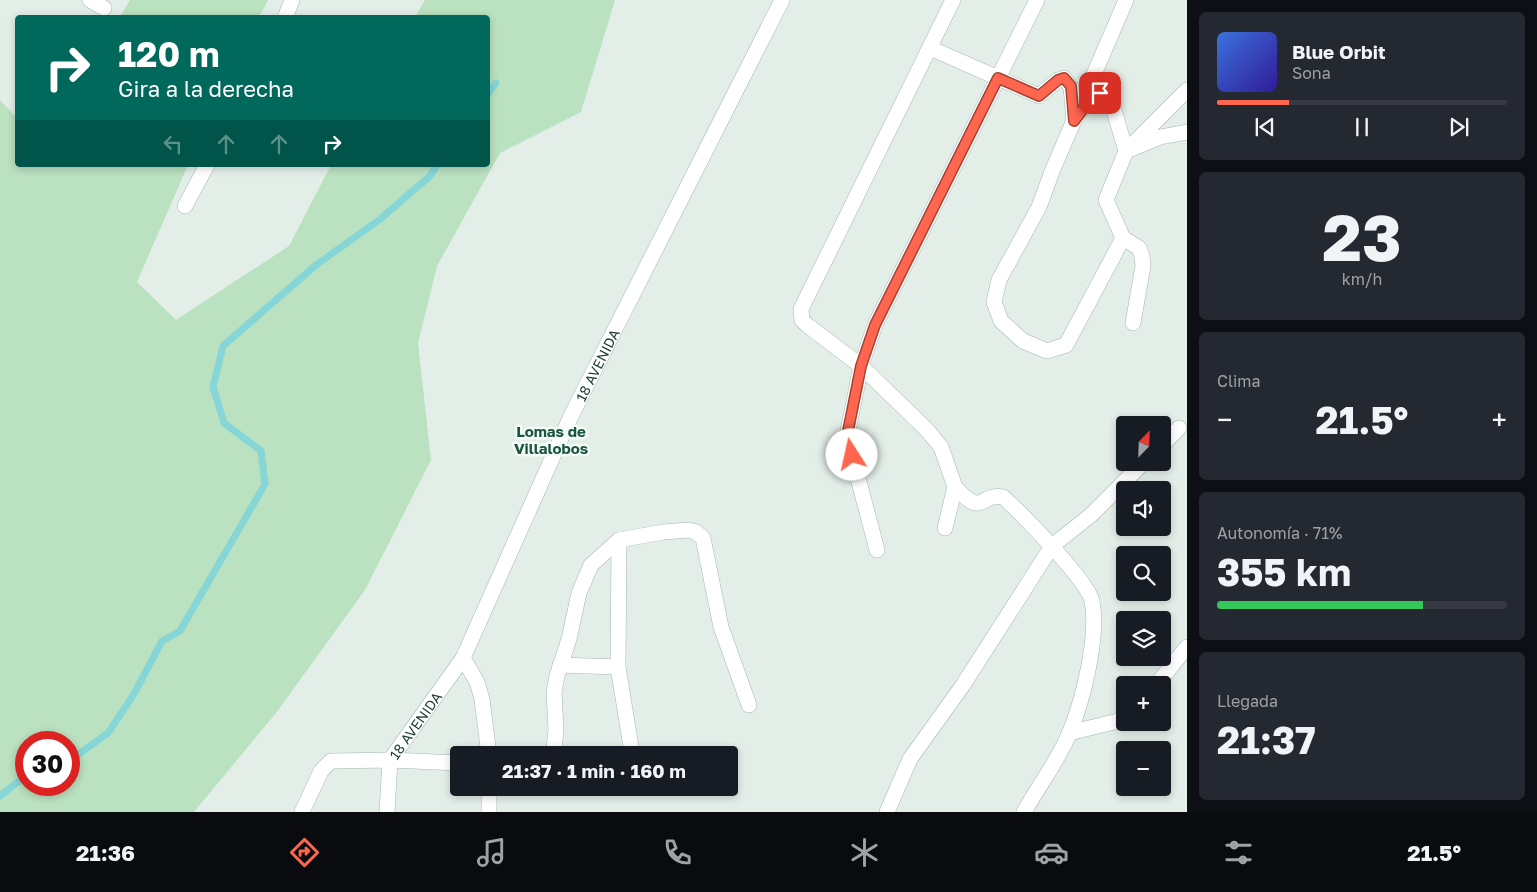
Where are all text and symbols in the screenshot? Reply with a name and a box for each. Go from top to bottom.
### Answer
text: 120 m [118,33,220,75]
icon: right [35,35,100,100]
text: Blue Orbit [1292,40,1386,63]
text: Sona [1292,63,1331,83]
pin [1079,72,1121,114]
text: Gira a la derecha [118,75,294,102]
icon: arrive [1086,79,1114,107]
icon: previous [1251,113,1279,141]
icon: pause [1348,113,1376,141]
icon: next [1445,113,1473,141]
icon: left [159,130,187,158]
icon: ahead [212,130,240,158]
icon: ahead [265,130,293,158]
icon: right [318,130,346,158]
text: 23 [1322,197,1402,275]
text: km/h [1342,269,1382,289]
street label: 18 AVENIDA [572,325,623,404]
text: Clima [1217,371,1261,391]
text: 21.5° [1316,397,1408,442]
text: − [1217,403,1232,436]
text: + [1492,403,1507,436]
north arrow [1116,416,1171,471]
map controls [1116,416,1171,796]
district label: Lomas de Villalobos [514,422,588,457]
position arrow [825,428,877,480]
button: sound [1116,481,1171,536]
text: Autonomía · 71% [1217,523,1343,543]
button: search [1116,546,1171,601]
text: 355 km [1217,549,1351,594]
button: layers [1116,611,1171,666]
button: + [1116,676,1171,731]
street label: 18 AVENIDA [385,688,445,762]
text: Llegada [1217,691,1278,711]
text: 21:37 [1217,717,1316,762]
speed limit sign: 30 [15,731,80,796]
button: − [1116,741,1171,796]
text: 21:37 · 1 min · 160 m [502,759,686,782]
icon: directions [287,835,322,870]
icon: music [474,835,509,870]
icon: phone [660,835,695,870]
icon: climate [847,835,882,870]
icon: car [1034,835,1069,870]
icon: filters [1221,835,1256,870]
text: 21:36 [76,839,135,866]
text: 21.5° [1407,839,1461,866]

